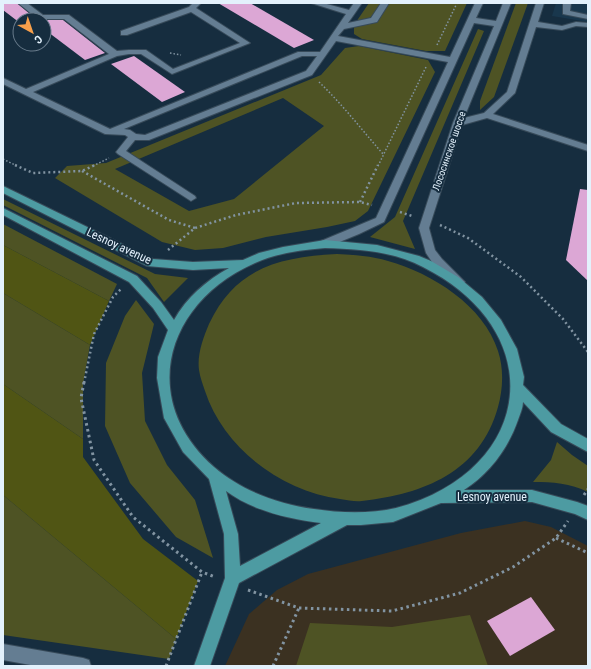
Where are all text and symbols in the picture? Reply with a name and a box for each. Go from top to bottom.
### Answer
north arrow [12,12,52,52]
text: С [32,32,45,46]
street label: Лососинское шоссе [430,110,468,192]
street label: Lesnoy avenue [84,225,154,267]
street label: Lesnoy avenue [457,490,527,504]

